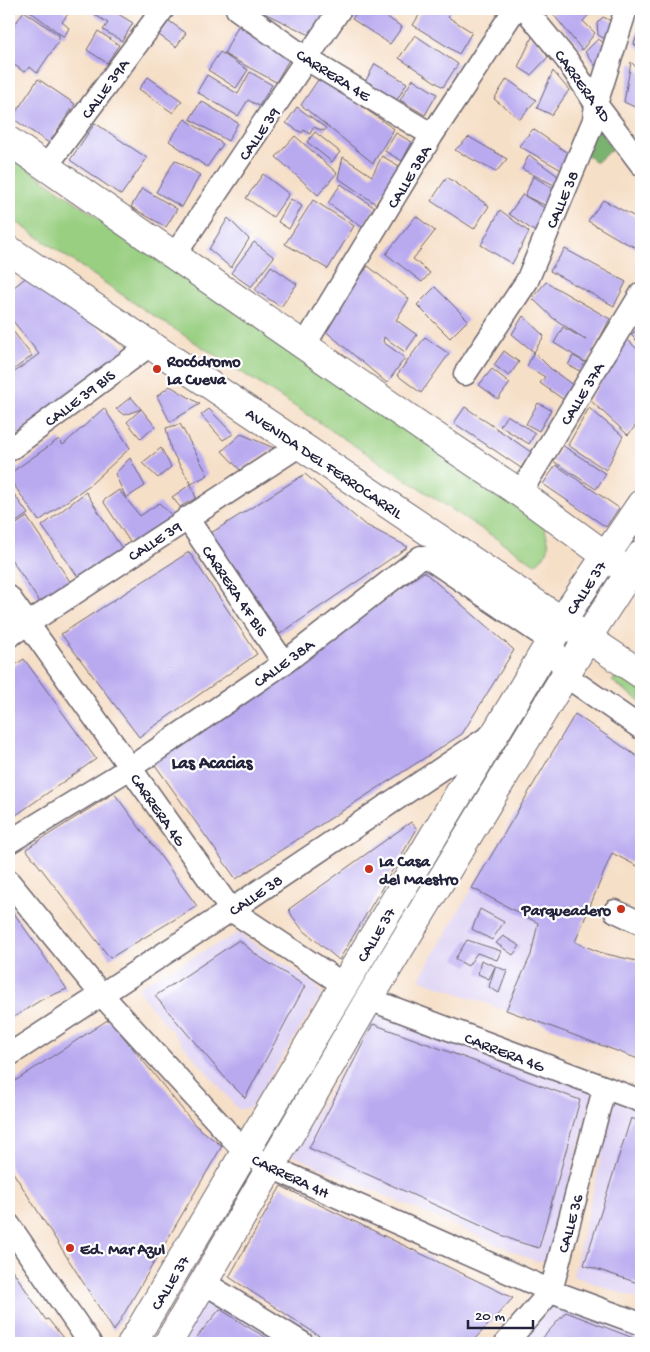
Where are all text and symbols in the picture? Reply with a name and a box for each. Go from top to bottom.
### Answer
street label: CARRERA 4E [291,47,374,108]
street label: CARRERA 4D [549,47,614,127]
street label: CALLE 39A [79,55,136,124]
street label: CALLE 39 [236,105,286,165]
street label: CALLE 38A [385,142,438,213]
street label: CALLE 38 [544,169,585,232]
place label: Rocódromo La Cueva [166,354,241,391]
street label: CALLE 37A [558,359,611,430]
marker: Rocódromo La Cueva [151,363,163,375]
street label: CALLE 39 BIS [42,367,120,432]
street label: AVENIDA DEL FERROCARRIL [241,405,406,525]
street label: CALLE 39 [126,519,186,567]
street label: CARRERA 4F BIS [196,543,271,641]
street label: CALLE 37 [564,558,613,619]
street label: CALLE 38A [251,636,320,693]
district label: Las Acacias [172,754,254,775]
street label: CARRERA 4G [124,771,189,852]
place label: La Casa del Maestro [379,854,459,891]
marker: La Casa del Maestro [363,863,375,875]
street label: CALLE 38 [227,872,288,922]
place label: Parqueadero [521,903,612,922]
marker: Parqueadero [615,903,627,915]
street label: CALLE 37 [354,905,402,967]
street label: CARRERA 4G [461,1030,547,1079]
street label: CARRERA 4H [248,1152,332,1205]
street label: CALLE 36 [555,1192,590,1255]
marker: Ed. Mar Azul [64,1242,76,1254]
place label: Ed. Mar Azul [80,1242,166,1261]
street label: CALLE 37 [148,1253,196,1315]
scale bar [468,1297,532,1329]
text: 20 m [475,1308,505,1326]

